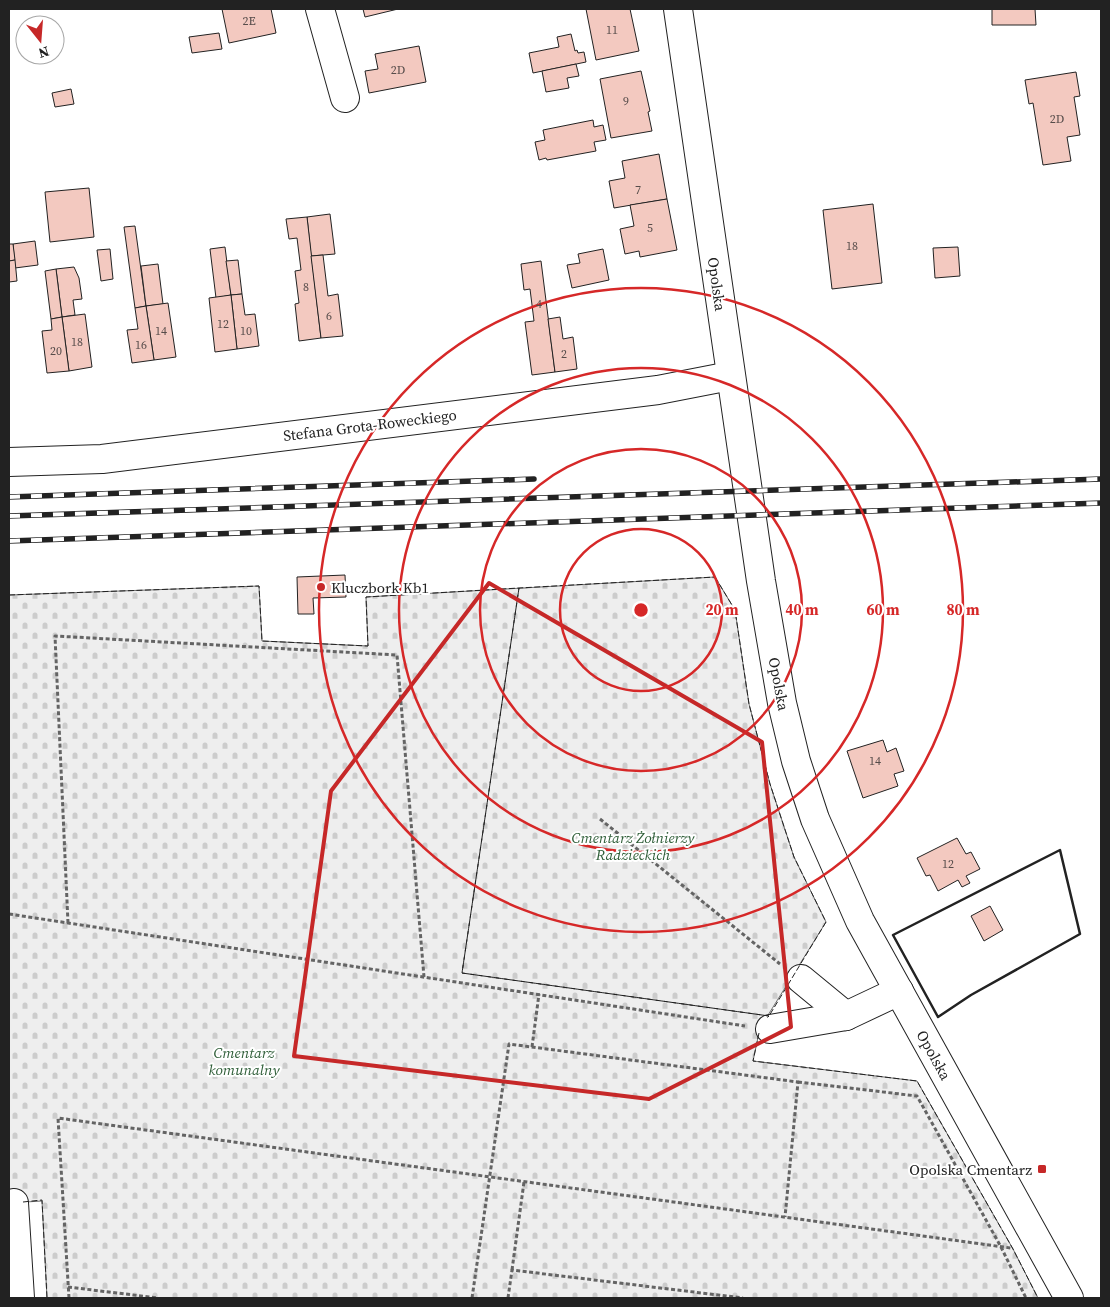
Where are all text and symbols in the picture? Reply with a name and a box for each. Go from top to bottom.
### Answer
house number: 2E [242,13,256,29]
north arrow [15,15,65,65]
house number: 11 [606,22,618,38]
text: N [36,41,52,63]
house number: 2D [391,62,405,78]
house number: 9 [623,93,629,109]
house number: 2D [1050,111,1064,127]
house number: 7 [635,182,641,198]
house number: 5 [647,220,653,236]
house number: 18 [846,238,858,254]
street label: Opolska [703,256,731,313]
house number: 8 [303,279,309,295]
house number: 4 [536,296,542,312]
house number: 6 [326,308,332,324]
house number: 12 [217,316,229,332]
house number: 14 [155,323,167,339]
house number: 10 [240,323,252,339]
house number: 18 [71,334,83,350]
house number: 16 [135,337,147,353]
house number: 20 [50,343,62,359]
house number: 2 [561,346,567,362]
street label: Stefana Grota-Roweckiego [282,404,458,446]
place label: Kluczbork Kb1 [331,577,429,598]
marker: Kluczbork Kb1 [315,581,327,593]
text: 20 m [705,599,739,620]
text: 40 m [785,599,819,620]
text: 60 m [866,599,900,620]
text: 80 m [946,599,980,620]
centre of rings [632,601,650,619]
street label: Opolska [764,655,795,713]
house number: 14 [869,753,881,769]
park label: Cmentarz Żołnierzy Radzieckich [572,827,695,865]
house number: 12 [942,856,954,872]
street label: Opolska [912,1026,956,1084]
park label: Cmentarz komunalny [208,1042,280,1080]
place label: Opolska Cmentarz [909,1159,1032,1180]
marker: Opolska Cmentarz [1036,1163,1048,1175]

